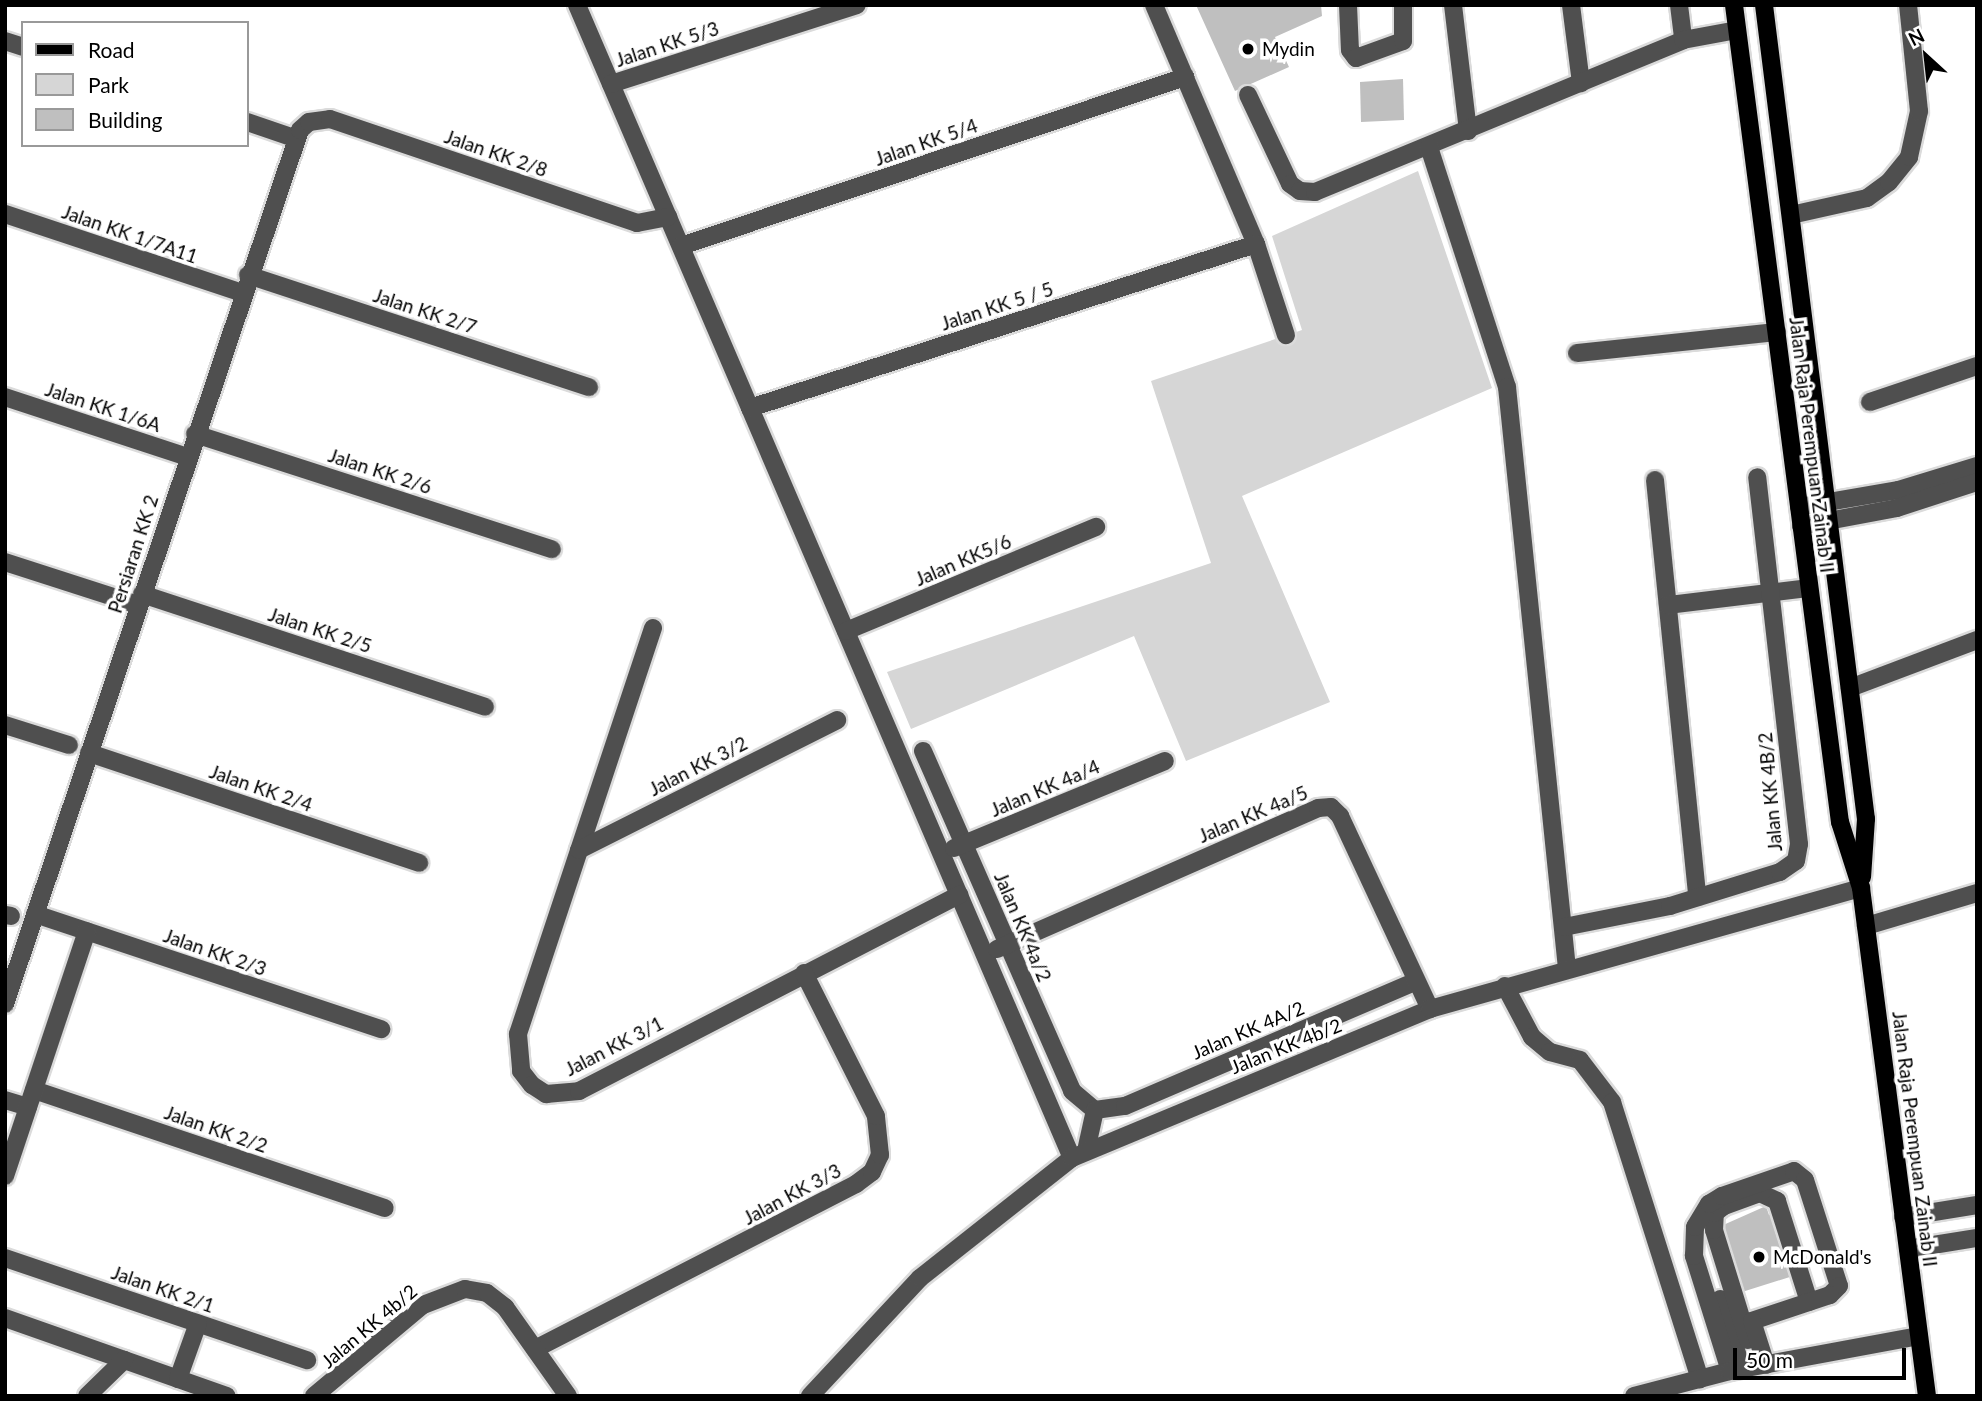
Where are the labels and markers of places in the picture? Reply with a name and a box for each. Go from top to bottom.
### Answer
place label: Mydin [1262,38,1315,60]
marker: Mydin [1240,41,1256,57]
place label: McDonald's [1773,1246,1872,1268]
marker: McDonald's [1751,1249,1767,1265]

